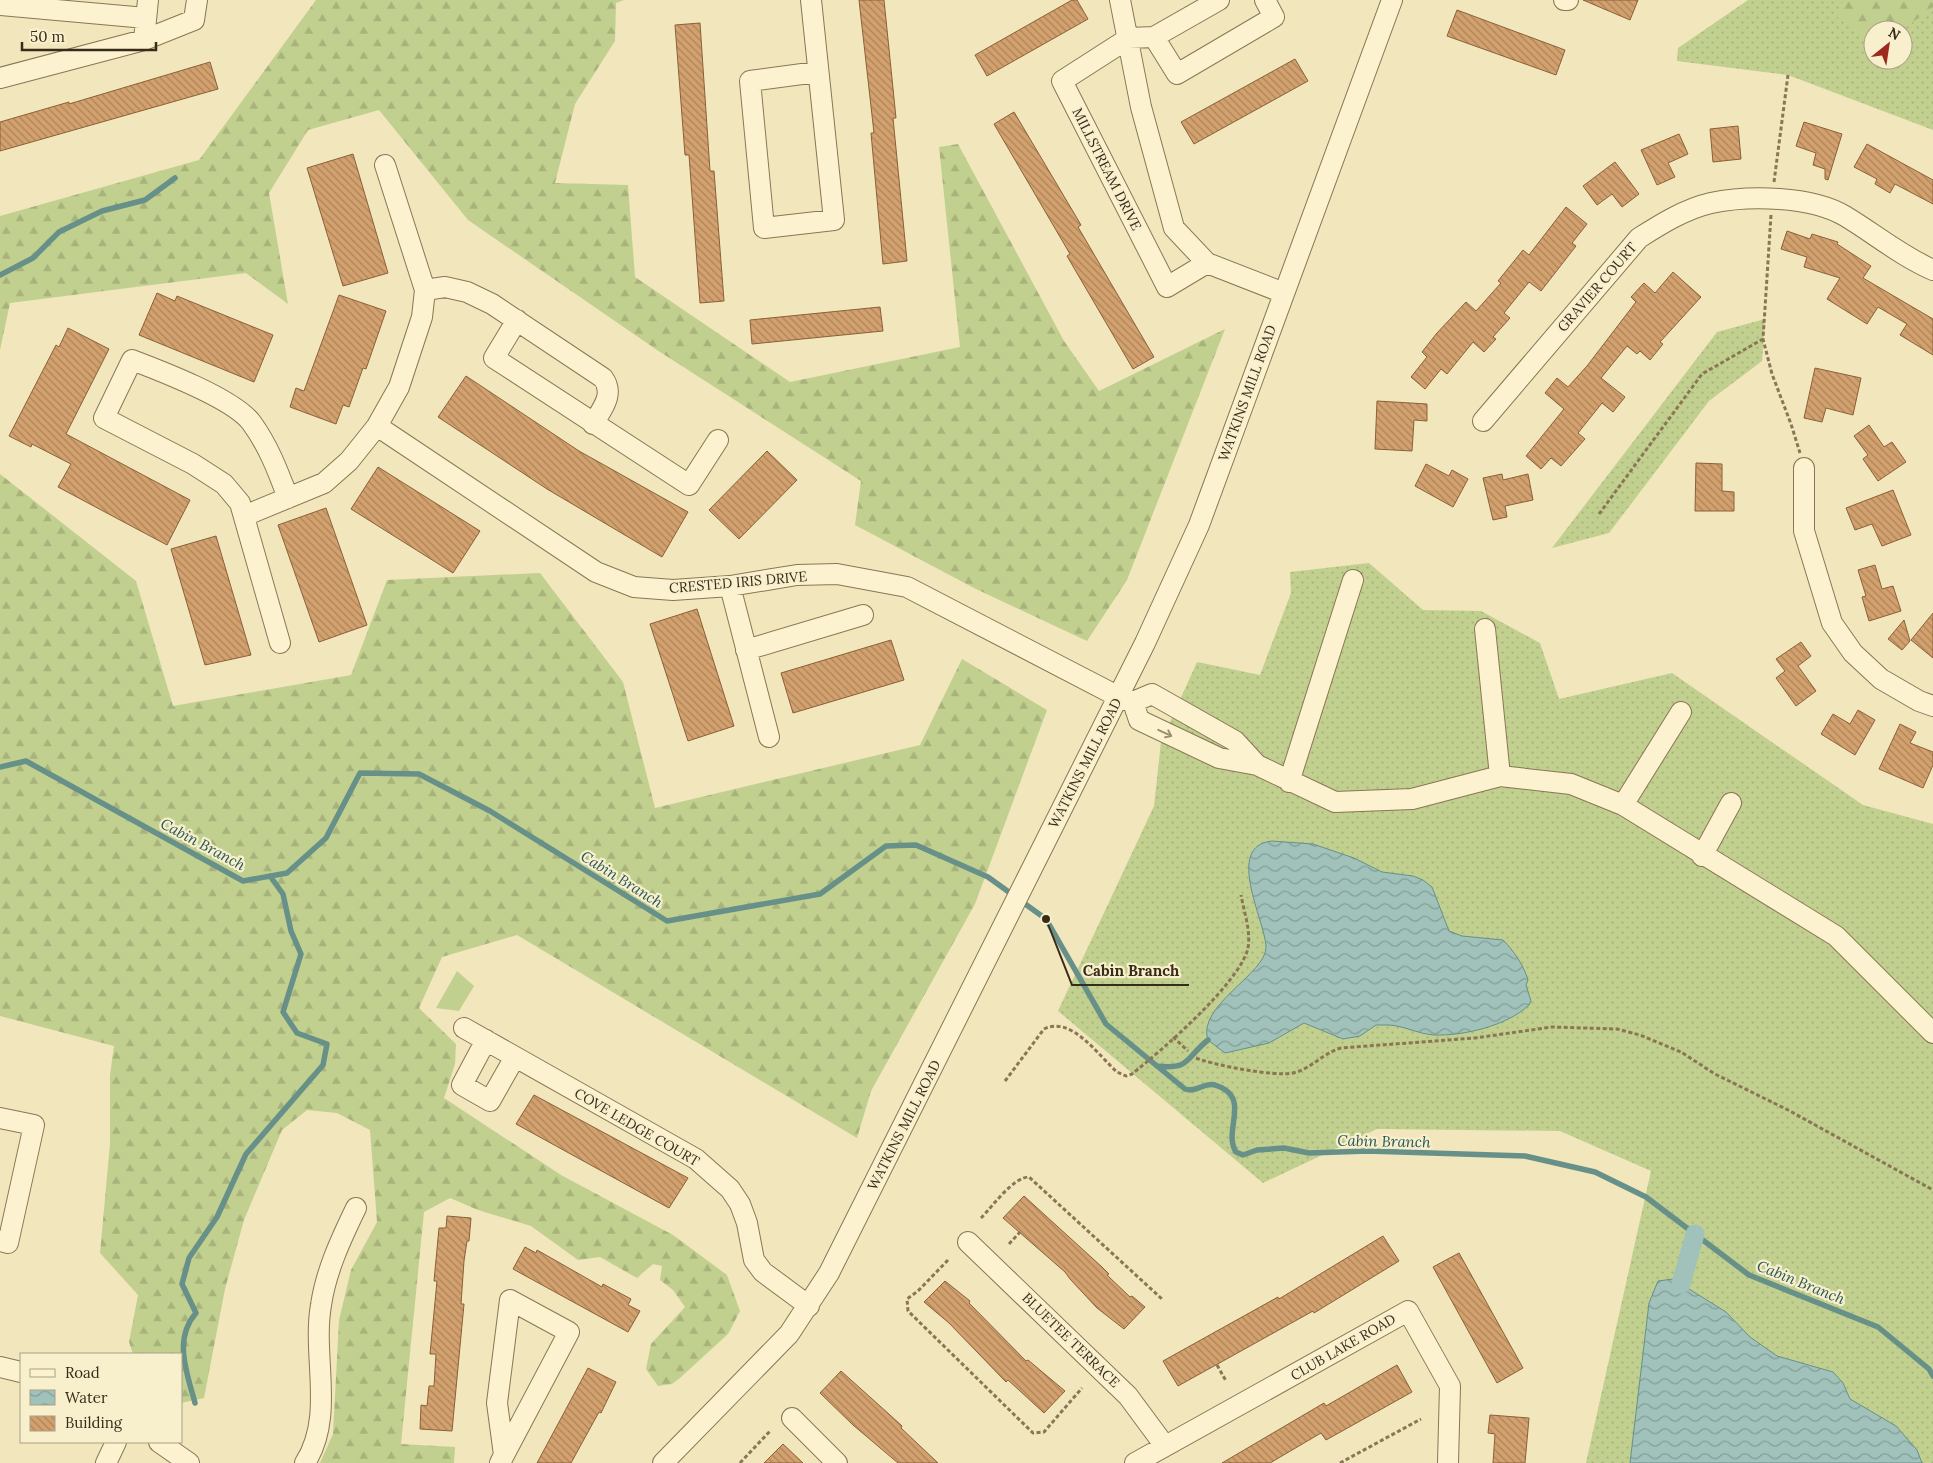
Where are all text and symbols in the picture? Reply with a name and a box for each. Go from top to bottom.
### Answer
scale bar [22,20,156,52]
north arrow [1863,20,1913,70]
text: N [1885,23,1904,44]
text: 50 m [30,27,65,46]
street label: MILLSTREAM DRIVE [1068,105,1146,234]
street label: GRAVIER COURT [1553,239,1641,335]
street label: WATKINS MILL ROAD [1214,322,1280,464]
street label: CRESTED IRIS DRIVE [668,567,808,597]
street label: WATKINS MILL ROAD [1044,695,1126,831]
one-way arrow [1157,728,1172,738]
water label: Cabin Branch [157,814,249,874]
water label: Cabin Branch [577,846,667,912]
callout: Cabin Branch [1072,955,1189,985]
text: Cabin Branch [1083,961,1180,980]
street label: WATKINS MILL ROAD [863,1057,945,1193]
street label: COVE LEDGE COURT [571,1084,703,1170]
water label: Cabin Branch [1337,1131,1431,1151]
water label: Cabin Branch [1754,1256,1848,1308]
street label: BLUETEE TERRACE [1018,1289,1124,1391]
street label: CLUB LAKE ROAD [1287,1310,1399,1384]
legend [20,1353,182,1443]
text: Road [65,1363,100,1382]
text: Water [65,1388,108,1407]
text: Building [65,1413,123,1432]

